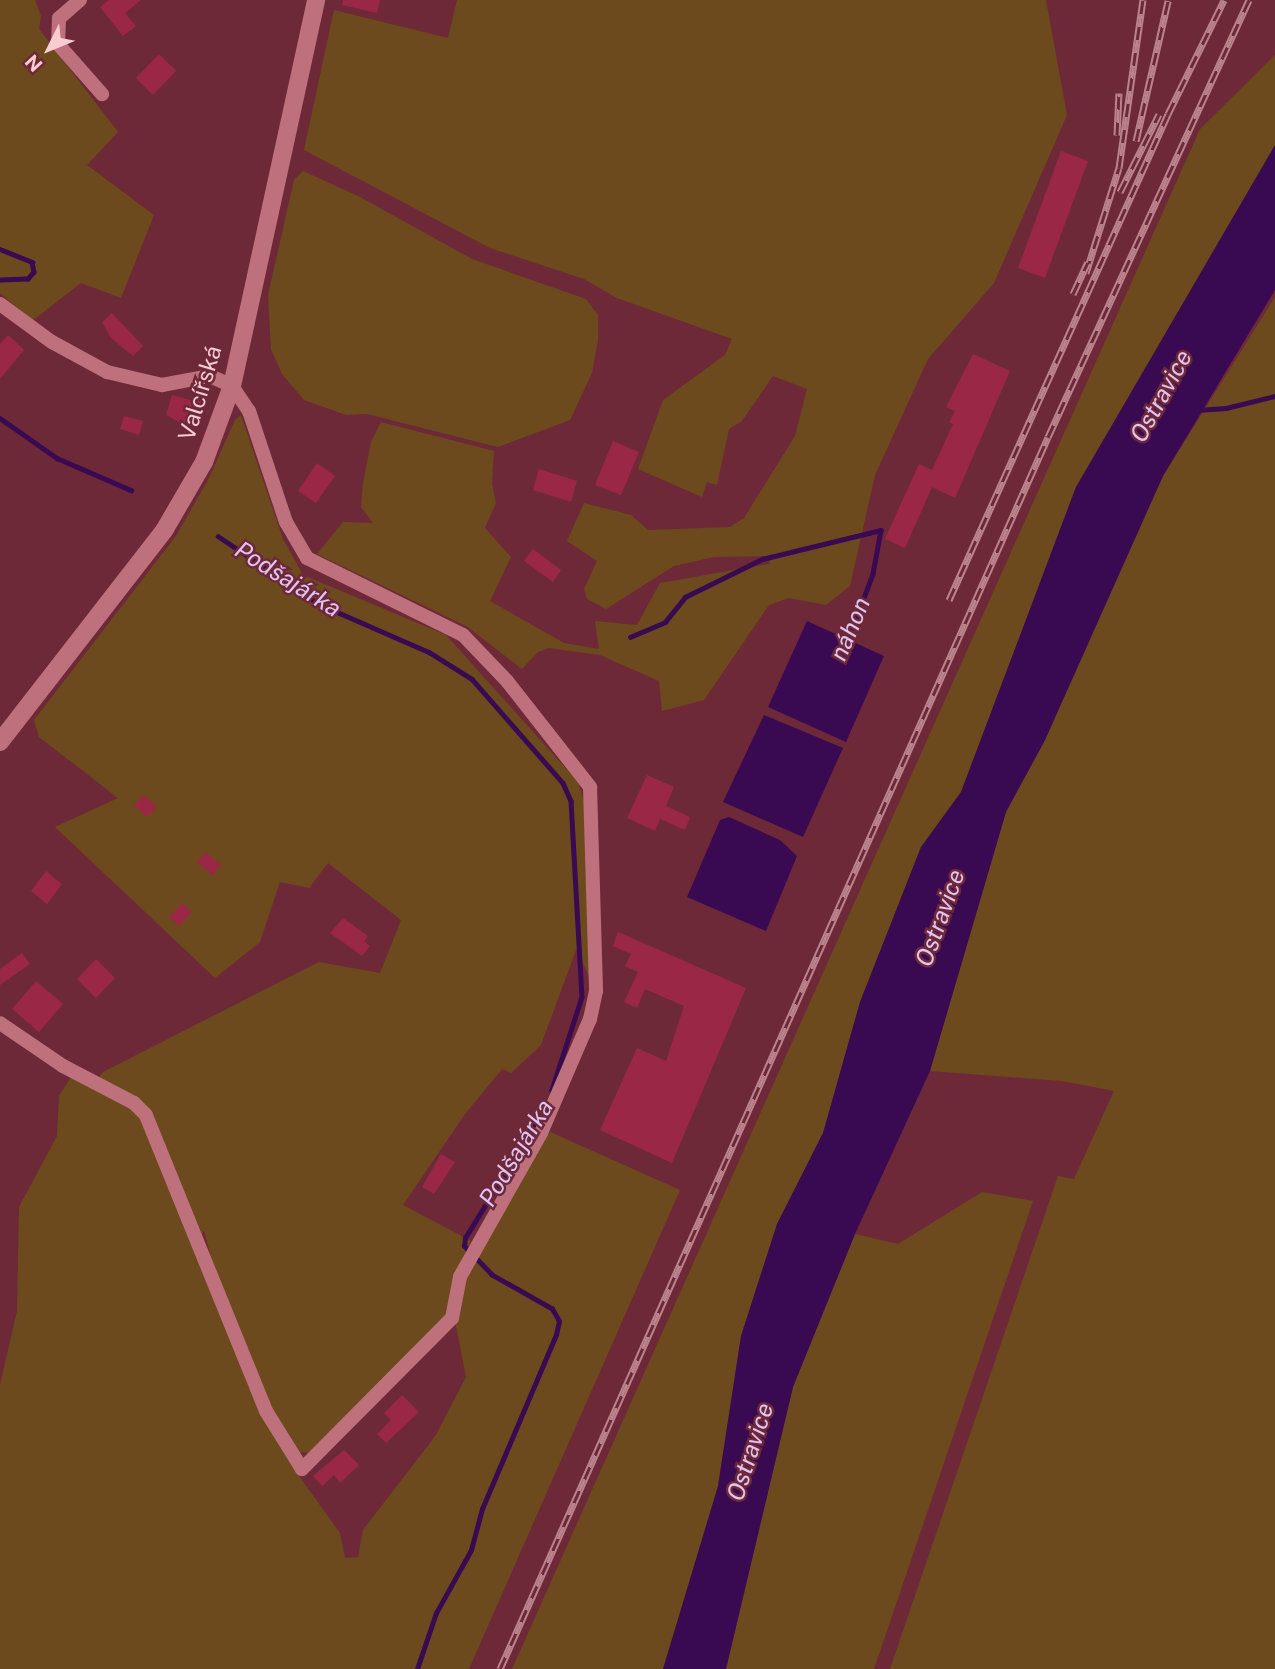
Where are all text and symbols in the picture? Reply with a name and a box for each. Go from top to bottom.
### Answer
north arrow [14,14,84,84]
text: N [21,50,47,76]
street label: Valcířská [173,342,227,444]
water label: Ostravice [1124,345,1198,447]
water label: Podšajárka [230,535,346,623]
water label: náhon [824,593,876,665]
water label: Ostravice [909,866,971,970]
water label: Podšajárka [473,1094,559,1212]
water label: Ostravice [721,1399,779,1505]

